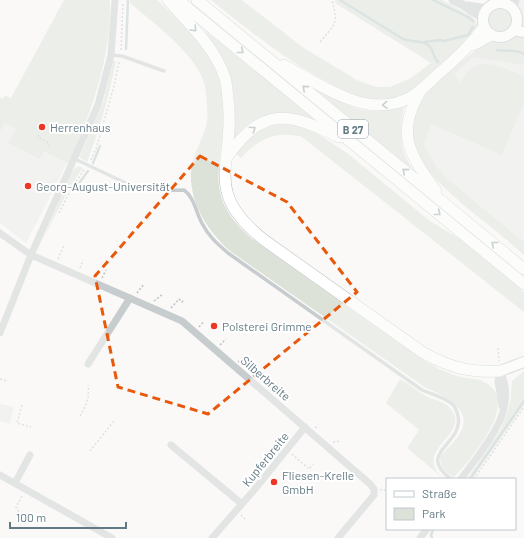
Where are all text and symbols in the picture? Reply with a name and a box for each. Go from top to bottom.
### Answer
one-way arrow [189,24,197,32]
one-way arrow [237,46,244,53]
one-way arrow [302,86,309,93]
one-way arrow [382,100,388,109]
place label: Herrenhaus [50,120,111,134]
road number: B 27 [338,120,368,138]
marker: Herrenhaus [37,122,47,132]
one-way arrow [248,127,255,134]
one-way arrow [402,169,409,176]
place label: Georg-August-Universität [36,179,170,193]
marker: Georg-August-Universität [23,181,33,191]
one-way arrow [433,208,440,215]
one-way arrow [491,242,498,249]
place label: Polsterei Grimme [222,319,312,333]
marker: Polsterei Grimme [209,321,219,331]
street label: Silberbreite [238,353,294,403]
street label: Kupferbreite [239,429,291,489]
place label: Fliesen-Krelle GmbH [282,468,354,496]
marker: Fliesen-Krelle GmbH [269,477,279,487]
legend [386,478,516,530]
text: Straße [422,486,457,500]
scale bar [10,504,126,530]
text: Park [422,506,446,520]
text: 100 m [16,510,46,524]

